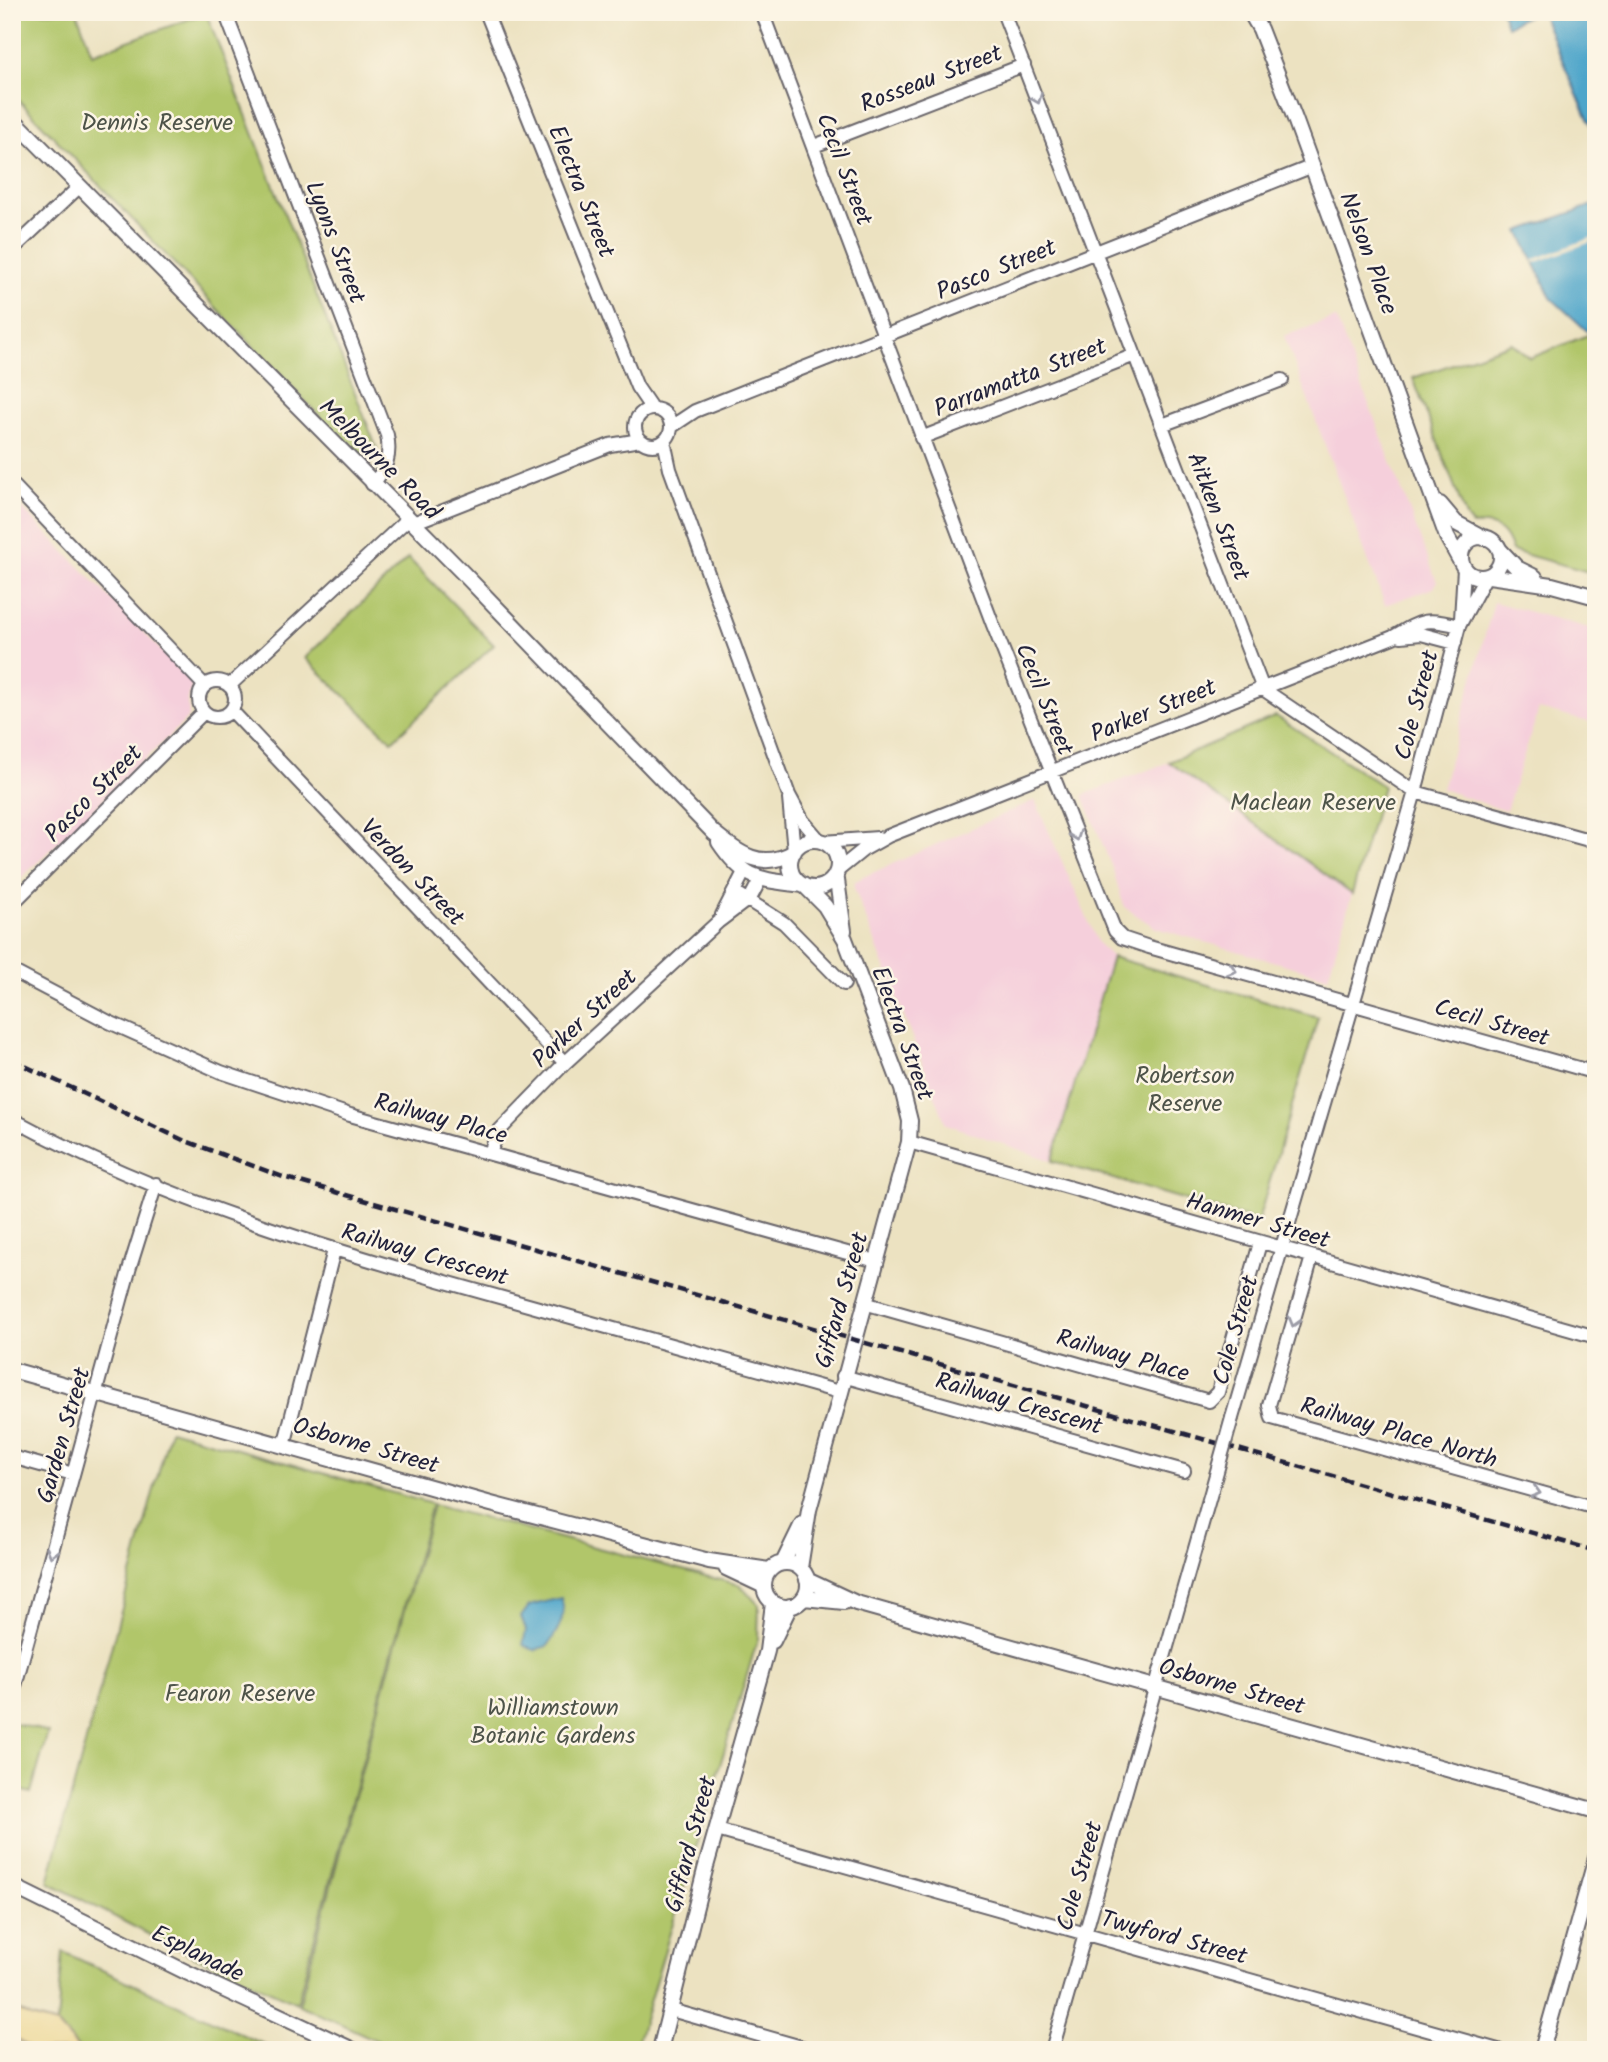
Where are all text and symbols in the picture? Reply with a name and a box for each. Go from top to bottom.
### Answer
street label: Rosseau Street [855,34,1009,124]
one-way arrow [1028,92,1042,104]
park label: Dennis Reserve [81,104,233,143]
street label: Cecil Street [804,107,883,232]
street label: Electra Street [536,119,625,265]
street label: Lyons Street [293,175,376,310]
street label: Nelson Place [1327,187,1408,321]
street label: Pasco Street [931,228,1063,312]
street label: Parramatta Street [929,327,1113,429]
street label: Melbourne Road [309,390,450,531]
street label: Aitken Street [1175,447,1260,587]
street label: Cecil Street [1003,638,1084,762]
street label: Cole Street [1384,645,1451,765]
street label: Parker Street [1085,668,1223,754]
street label: Pasco Street [36,735,153,853]
park label: Maclean Reserve [1230,784,1396,823]
street label: Verdon Street [350,810,474,937]
one-way arrow [1067,829,1081,841]
street label: Parker Street [523,959,647,1079]
street label: Electra Street [859,961,944,1107]
one-way arrow [1226,962,1238,977]
street label: Cecil Street [1430,988,1554,1059]
park label: Robertson Reserve [1135,1057,1235,1124]
street label: Railway Place [369,1083,512,1156]
street label: Hanmer Street [1181,1182,1335,1261]
street label: Railway Crescent [337,1213,513,1298]
street label: Giffard Street [804,1227,881,1373]
street label: Cole Street [1202,1270,1271,1390]
one-way arrow [1287,1316,1302,1328]
street label: Railway Place [1051,1319,1194,1394]
street label: Garden Street [26,1362,103,1508]
street label: Railway Crescent [931,1362,1107,1447]
street label: Railway Place North [1295,1387,1502,1480]
street label: Osborne Street [288,1407,444,1486]
one-way arrow [1530,1483,1542,1498]
one-way arrow [45,1547,60,1559]
street label: Osborne Street [1154,1648,1310,1727]
park label: Fearon Reserve [165,1675,315,1714]
park label: Williamstown Botanic Gardens [470,1689,636,1756]
street label: Giffard Street [654,1771,729,1917]
street label: Cole Street [1046,1816,1115,1936]
street label: Twyford Street [1096,1900,1252,1977]
street label: Esplanade [144,1915,251,1994]

